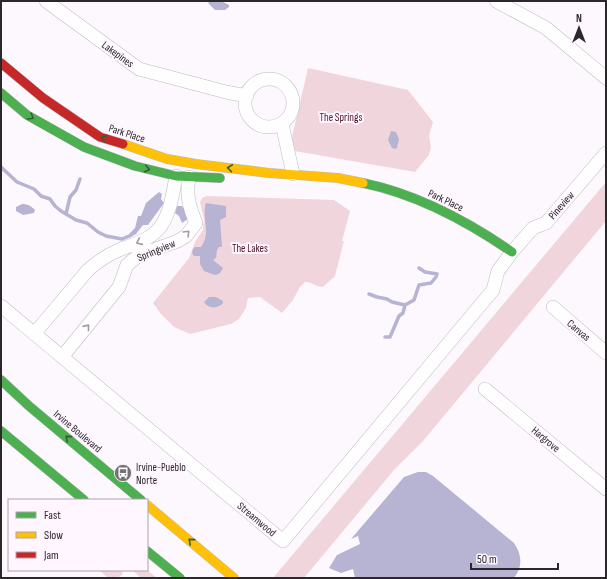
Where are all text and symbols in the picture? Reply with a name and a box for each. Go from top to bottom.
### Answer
north arrow [559,8,599,48]
text: N [576,12,582,25]
street label: Lakepines [99,38,136,70]
park label: The Springs [320,111,362,124]
one-way arrow [27,113,34,120]
street label: Park Place [107,121,147,145]
one-way arrow [101,134,108,142]
one-way arrow [227,164,233,173]
one-way arrow [144,165,150,173]
street label: Park Place [426,187,466,214]
street label: Pineview [546,189,577,222]
one-way arrow [182,231,190,238]
street label: Springview [135,237,177,264]
one-way arrow [135,238,142,246]
park label: The Lakes [232,242,268,255]
street label: Canvas [564,317,593,344]
one-way arrow [83,325,90,332]
street label: Irvine Boulevard [51,407,105,456]
street label: Hargrove [529,424,563,455]
one-way arrow [65,436,73,443]
place label: Irvine-Pueblo Norte [136,461,186,487]
bus stop icon: Irvine-Pueblo Norte [113,463,133,483]
legend [8,499,148,571]
street label: Streamwood [235,499,279,540]
text: Fast [44,508,61,523]
text: Slow [44,528,63,543]
one-way arrow [188,539,195,546]
scale bar [471,545,558,571]
text: Jam [43,548,59,563]
text: 50 m [477,552,497,567]

